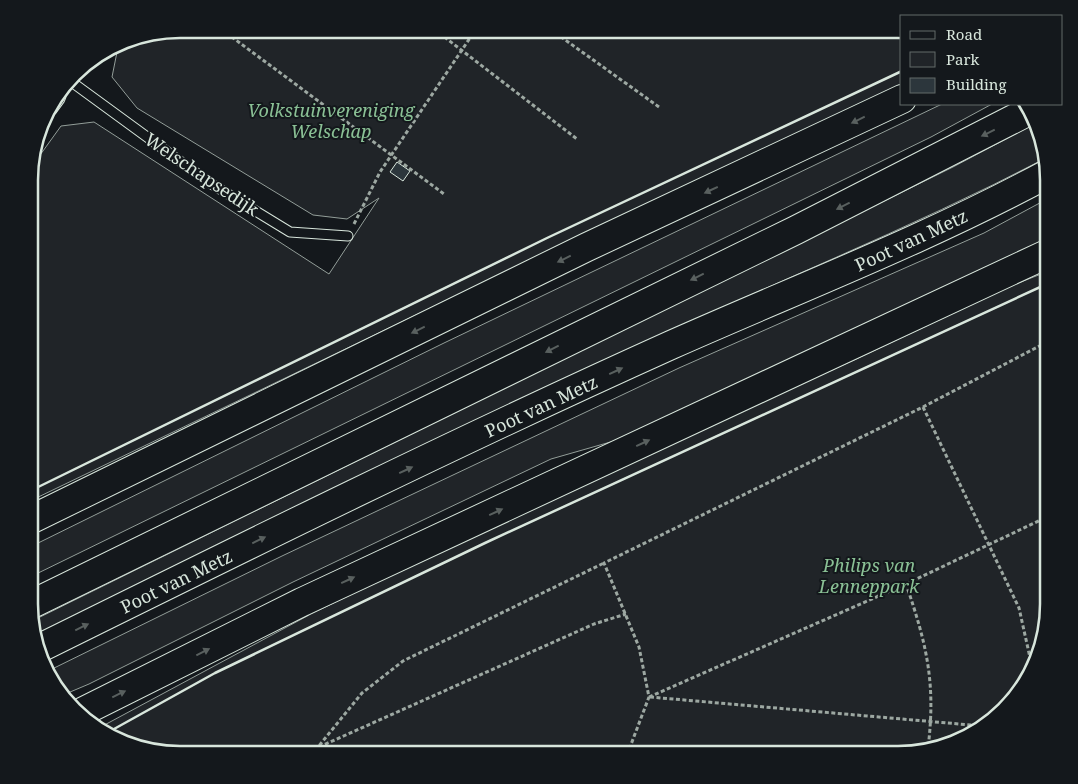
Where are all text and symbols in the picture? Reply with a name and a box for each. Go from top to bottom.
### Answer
legend [900,15,1063,105]
text: Road [946,24,982,44]
text: Park [946,49,980,69]
text: Building [946,74,1007,94]
park label: Volkstuinvereniging Welschap [247,98,416,143]
one-way arrow [851,117,865,125]
street label: Welschapsedijk [140,127,264,221]
one-way arrow [981,129,995,137]
one-way arrow [704,186,718,194]
one-way arrow [836,202,850,210]
street label: Poot van Metz [851,203,971,277]
one-way arrow [557,255,571,263]
one-way arrow [690,273,704,281]
one-way arrow [411,326,425,334]
one-way arrow [544,345,559,353]
one-way arrow [609,367,623,375]
street label: Poot van Metz [481,369,601,443]
one-way arrow [636,439,650,447]
one-way arrow [399,466,413,474]
one-way arrow [489,508,503,516]
one-way arrow [252,536,266,544]
street label: Poot van Metz [116,544,236,618]
park label: Philips van Lenneppark [818,553,920,598]
one-way arrow [341,576,355,584]
one-way arrow [75,623,89,631]
one-way arrow [195,648,210,656]
one-way arrow [112,690,126,698]

